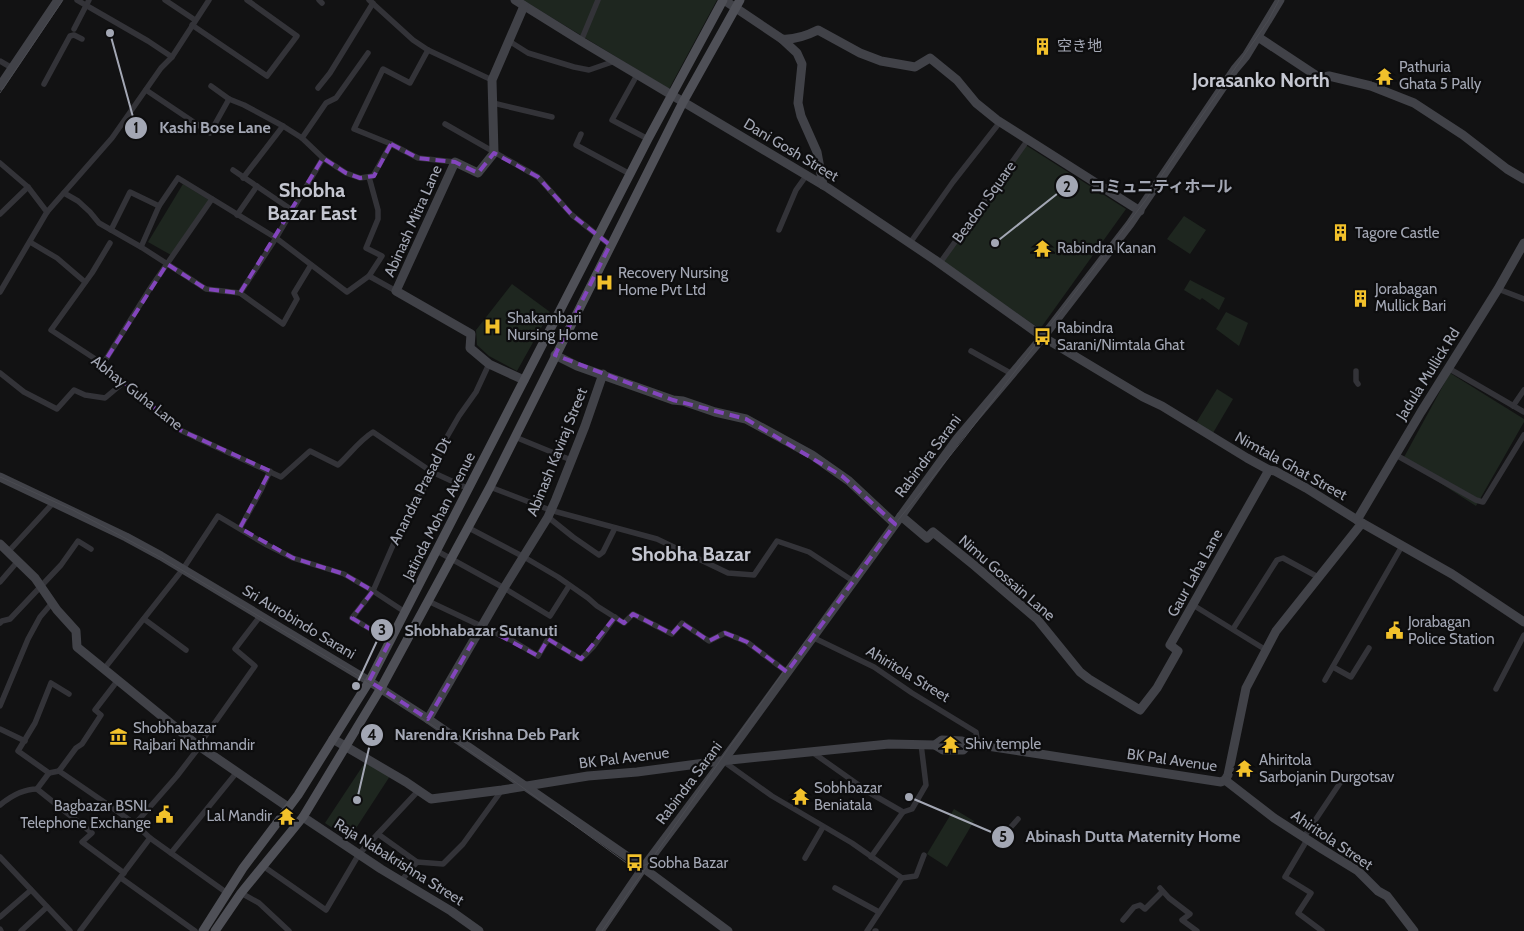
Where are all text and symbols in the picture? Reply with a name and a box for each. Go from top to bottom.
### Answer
building icon: 空き地 [1033,36,1053,56]
place label: 空き地 [1057,37,1102,55]
place label: Pathuria Ghata 5 Pally [1399,58,1482,93]
temple icon: Pathuria Ghata 5 Pally [1375,66,1395,86]
district label: Jorasanko North [1191,68,1330,92]
callout: Kashi Bose Lane [124,112,280,143]
street label: Dani Gosh Street [740,115,842,185]
text: Kashi Bose Lane [159,118,271,137]
text: 1 [133,119,139,137]
street label: Beadon Square [948,157,1020,246]
street label: Abinash Mitra Lane [380,162,446,280]
callout: コミュニティホール [1054,171,1243,202]
text: コミュニティホール [1089,177,1233,196]
district label: Shobha Bazar East [267,178,357,225]
text: 2 [1063,178,1071,196]
building icon: Tagore Castle [1331,223,1351,243]
place label: Tagore Castle [1355,224,1440,242]
temple icon: Rabindra Kanan [1033,238,1053,258]
place label: Rabindra Kanan [1057,239,1156,257]
place label: Recovery Nursing Home Pvt Ltd [618,264,729,299]
hospital icon: Recovery Nursing Home Pvt Ltd [594,272,614,292]
place label: Jorabagan Mullick Bari [1374,280,1446,315]
building icon: Jorabagan Mullick Bari [1351,288,1371,308]
place label: Shakambari Nursing Home [507,309,598,344]
hospital icon: Shakambari Nursing Home [483,317,503,337]
place label: Rabindra Sarani/Nimtala Ghat [1057,319,1184,354]
street label: Jadula Mullick Rd [1392,325,1464,424]
bus stop icon: Rabindra Sarani/Nimtala Ghat [1033,327,1053,347]
street label: Abhay Guha Lane [88,352,186,434]
street label: Abinash Kaviraj Street [523,385,591,519]
street label: Rabindra Sarani [891,411,965,501]
street label: Nimtala Ghat Street [1232,428,1350,504]
street label: Anandra Prasad Dt [385,434,455,548]
street label: Jatinda Mohan Avenue [398,449,479,584]
street label: Gaur Laha Lane [1164,526,1227,620]
street label: Nimu Gossain Lane [955,531,1059,625]
district label: Shobha Bazar [631,542,751,566]
street label: Sri Aurobindo Sarani [239,581,359,663]
place label: Jorabagan Police Station [1407,613,1495,648]
callout: Shobhabazar Sutanuti [369,615,567,646]
text: 3 [378,621,386,639]
text: Shobhabazar Sutanuti [405,621,557,640]
public building icon: Jorabagan Police Station [1384,621,1404,641]
street label: Ahiritola Street [863,642,953,706]
place label: Shobhabazar Rajbari Nathmandir [133,719,255,754]
callout: Narendra Krishna Deb Park [360,719,590,750]
text: Narendra Krishna Deb Park [394,725,580,744]
text: 4 [367,726,377,744]
museum icon: Shobhabazar Rajbari Nathmandir [109,727,129,747]
temple icon: Shiv temple [941,734,961,754]
place label: Shiv temple [965,735,1041,753]
street label: Rabindra Sarani [652,738,726,828]
street label: BK Pal Avenue [578,743,671,772]
street label: BK Pal Avenue [1126,745,1219,775]
place label: Ahiritola Sarbojanin Durgotsav [1259,751,1395,786]
temple icon: Ahiritola Sarbojanin Durgotsav [1235,759,1255,779]
place label: Sobhbazar Beniatala [814,779,882,814]
temple icon: Sobhbazar Beniatala [790,787,810,807]
place label: Bagbazar BSNL Telephone Exchange [20,797,151,832]
public building icon: Bagbazar BSNL Telephone Exchange [155,805,175,825]
temple icon: Lal Mandir [276,806,296,826]
street label: Ahiritola Street [1288,806,1376,874]
place label: Lal Mandir [206,807,272,825]
street label: Raja Nabakrishna Street [331,815,467,909]
callout: Abinash Dutta Maternity Home [991,821,1251,852]
text: Abinash Dutta Maternity Home [1026,827,1240,846]
text: 5 [999,828,1007,846]
bus stop icon: Sobha Bazar [625,853,645,873]
place label: Sobha Bazar [649,854,728,872]

